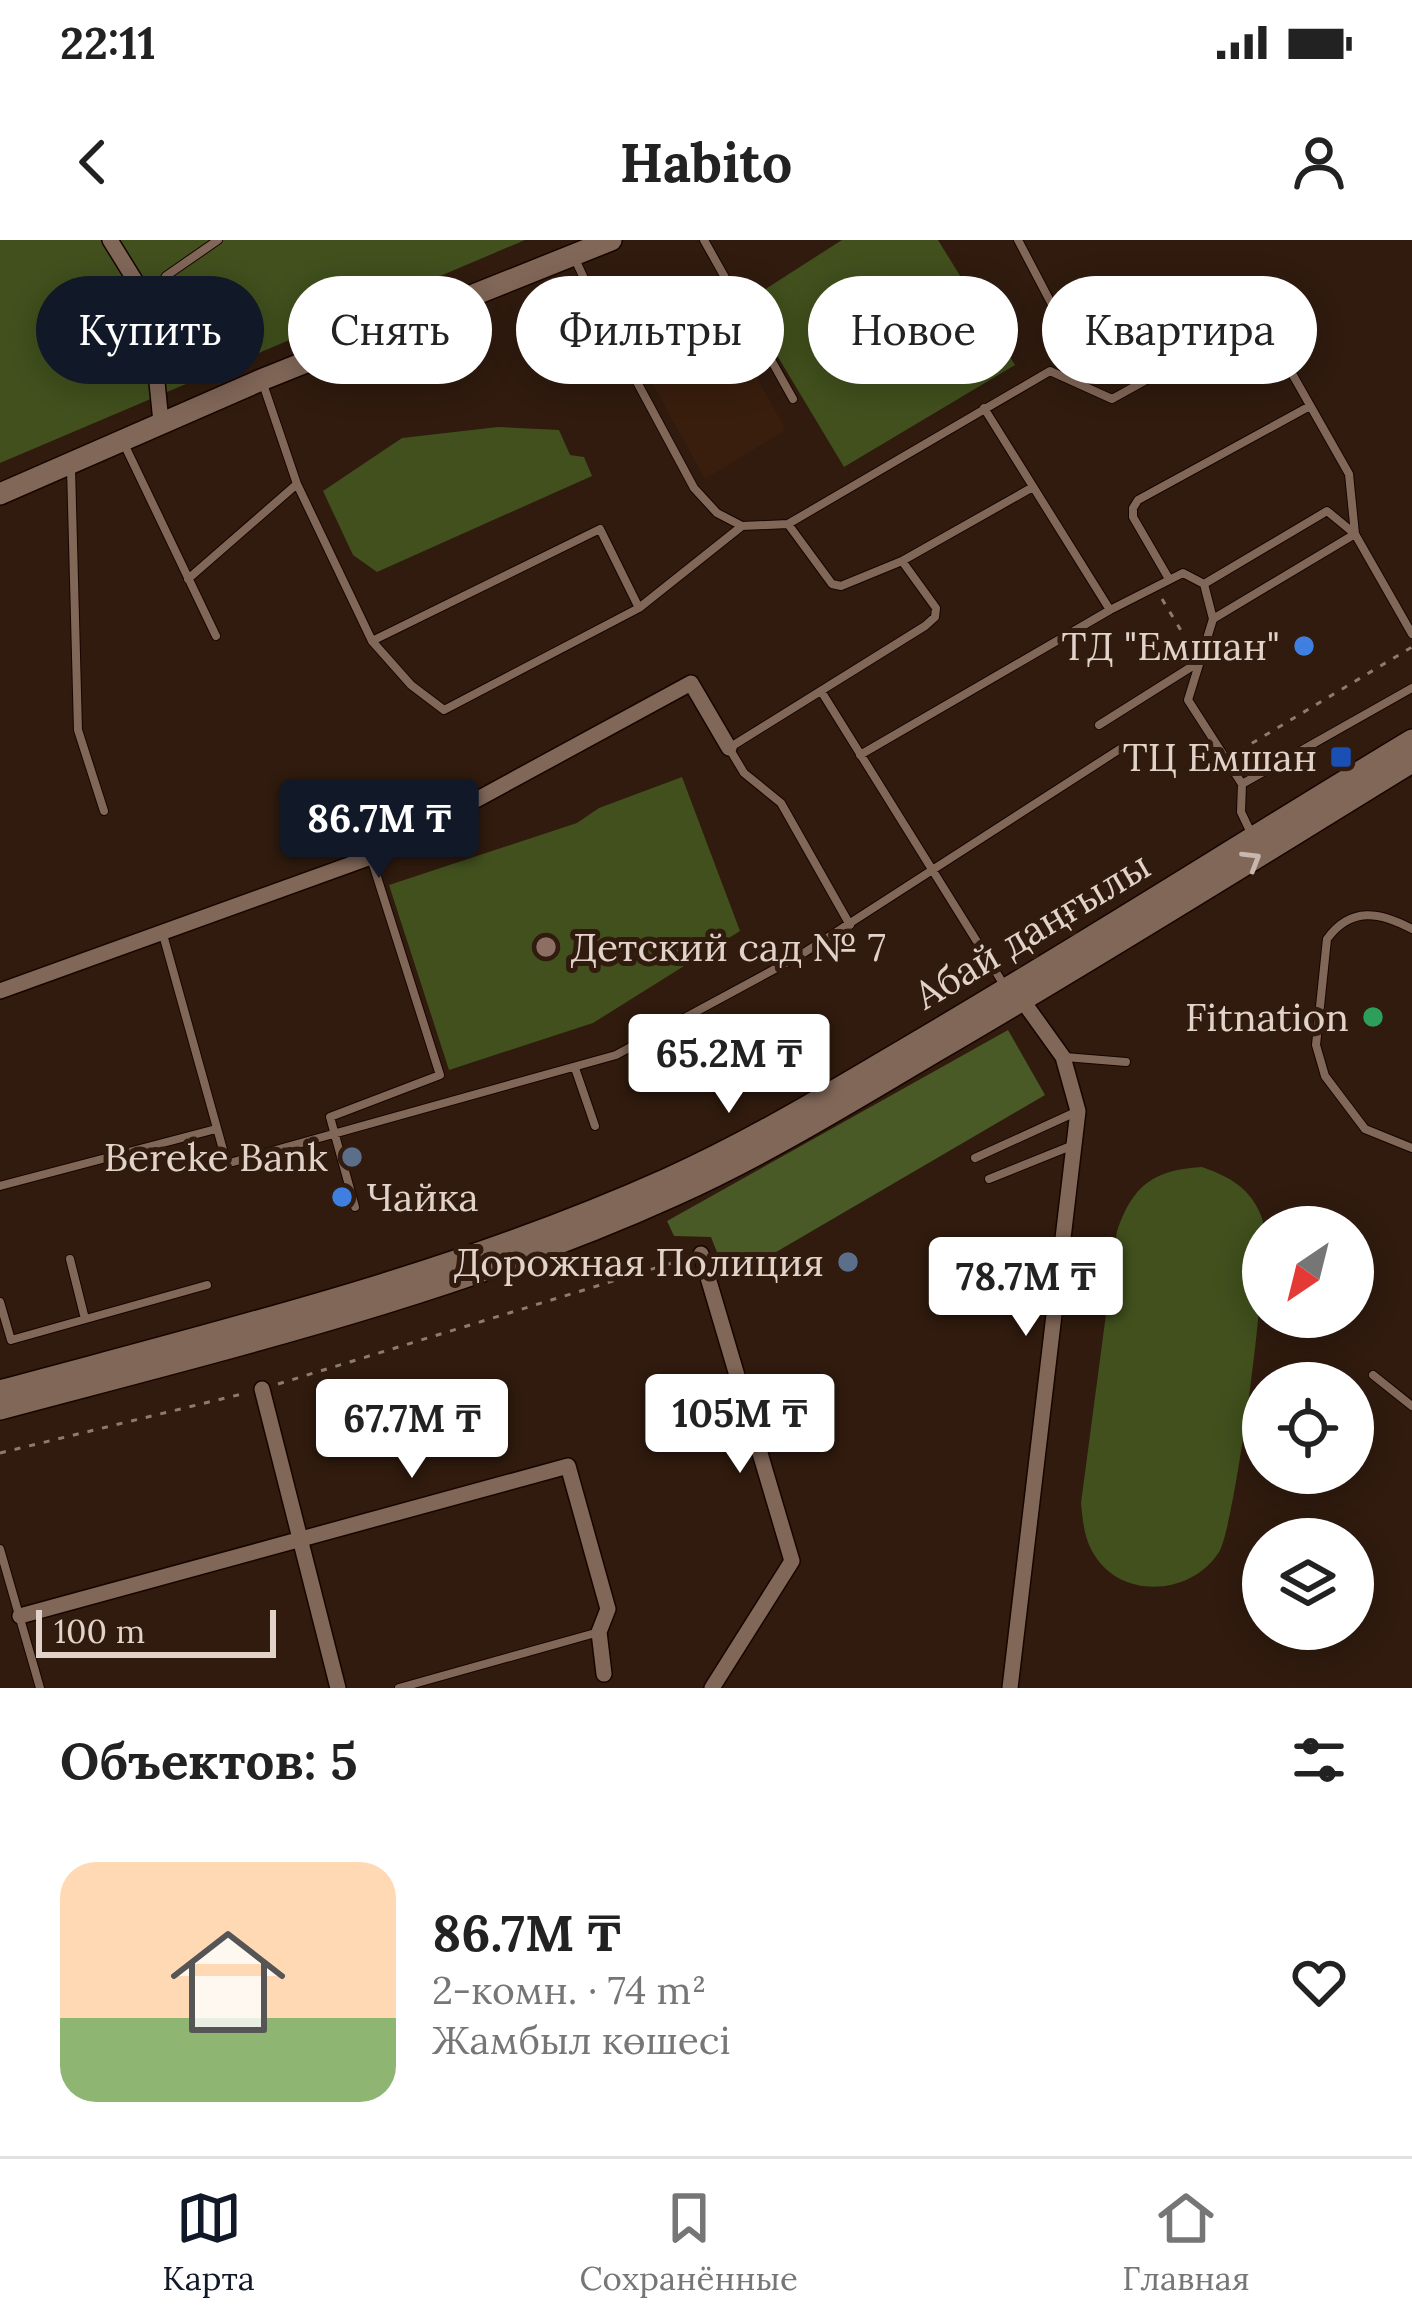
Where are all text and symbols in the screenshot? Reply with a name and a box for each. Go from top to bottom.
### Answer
text: 22:11 [60,14,156,71]
text: Habito [620,128,792,197]
icon: back [60,129,126,195]
icon: person [1286,129,1352,195]
chip: Купить [36,276,264,384]
chip: Снять [288,276,492,384]
chip: Фильтры [516,276,784,384]
chip: Новое [808,276,1018,384]
chip: Квартира [1042,276,1317,384]
place label: ТД "Емшан" [1062,621,1280,671]
marker: ТД "Емшан" [1291,633,1317,659]
place label: ТЦ Емшан [1123,732,1317,782]
marker: ТЦ Емшан [1328,744,1354,770]
pin: 86.7M ₸ [268,779,490,881]
text: 86.7M ₸ [307,793,451,843]
street label: Абай даңғылы [904,840,1159,1021]
one-way arrow [1239,852,1261,874]
place label: Детский сад № 7 [570,922,886,972]
marker: Детский сад № 7 [533,934,559,960]
place label: Fitnation [1185,992,1349,1042]
marker: Fitnation [1360,1004,1386,1030]
pin: 65.2M ₸ [618,1014,840,1116]
text: 65.2M ₸ [656,1028,802,1078]
place label: Bereke Bank [104,1132,328,1182]
marker: Bereke Bank [339,1144,365,1170]
place label: Чайка [366,1172,479,1222]
marker: Чайка [329,1184,355,1210]
north arrow [1242,1206,1374,1338]
map controls [1242,1206,1374,1650]
place label: Дорожная Полиция [453,1237,824,1287]
pin: 78.7M ₸ [915,1237,1137,1339]
marker: Дорожная Полиция [835,1249,861,1275]
text: 78.7M ₸ [956,1251,1096,1301]
button: locate [1242,1362,1374,1494]
pin: 105M ₸ [642,1374,838,1476]
pin: 67.7M ₸ [301,1379,523,1481]
text: 105M ₸ [672,1388,808,1438]
text: 67.7M ₸ [343,1393,481,1443]
button: layers [1242,1518,1374,1650]
scale bar [36,1604,276,1657]
text: 100 m [54,1610,145,1652]
icon: filters [1286,1727,1352,1793]
text: Объектов: 5 [60,1728,357,1793]
text: 86.7M ₸ [432,1900,621,1965]
icon: home [156,1910,300,2054]
icon: heart [1286,1949,1352,2015]
text: 2-комн. · 74 m² [432,1965,706,2015]
text: Жамбыл көшесі [432,2015,730,2065]
tab: Карта [162,2185,255,2299]
tab: Сохранённые [579,2185,798,2299]
tab: Главная [1122,2185,1250,2299]

